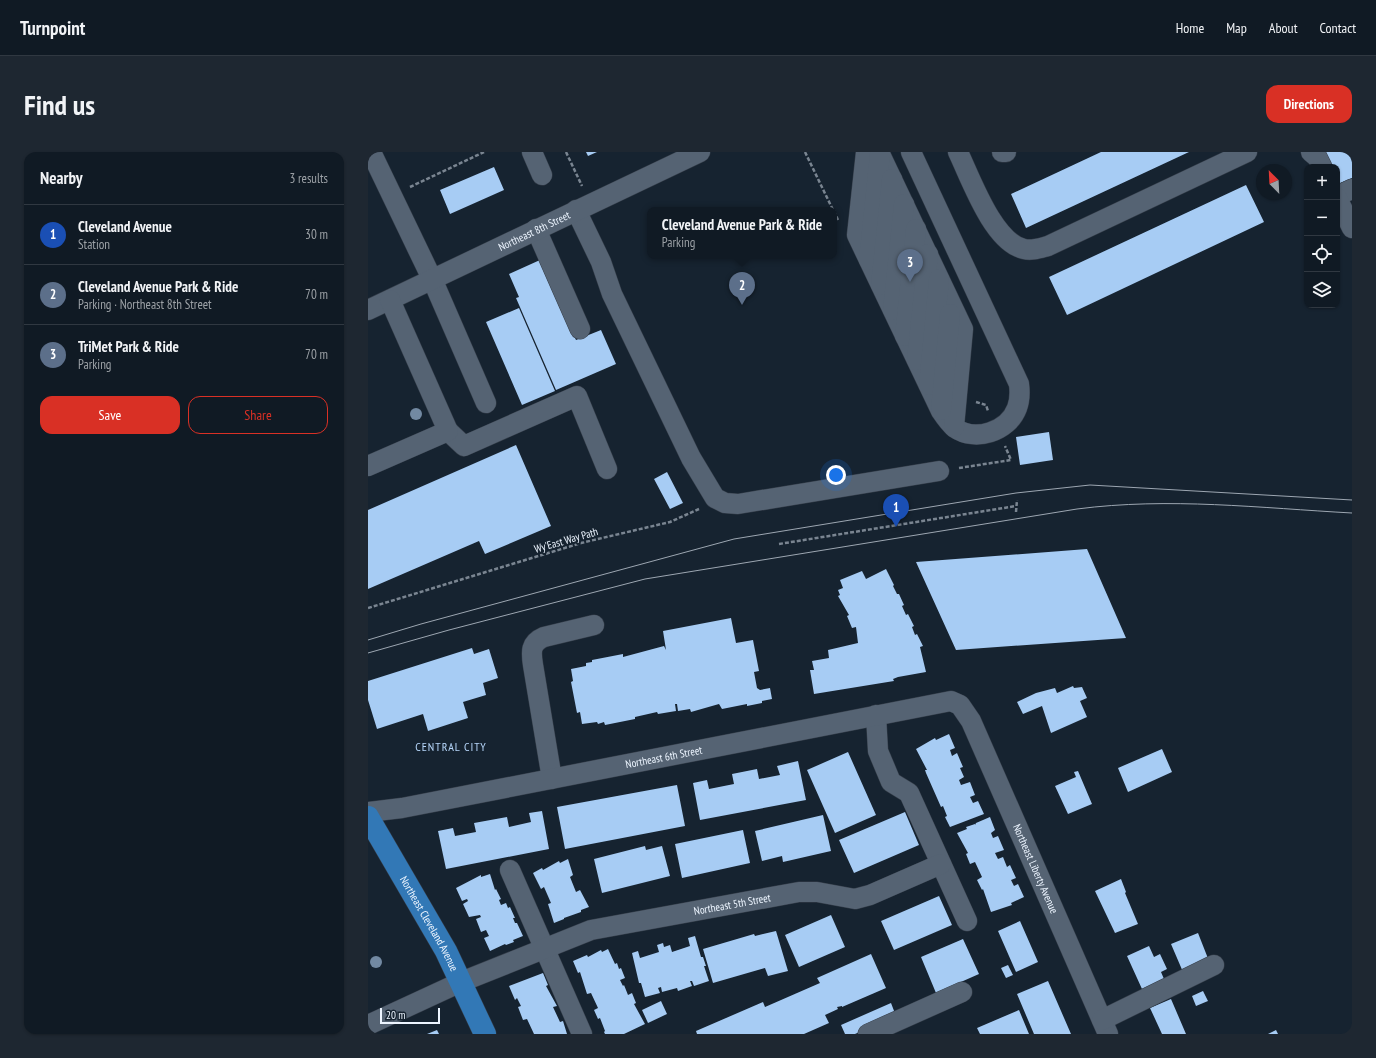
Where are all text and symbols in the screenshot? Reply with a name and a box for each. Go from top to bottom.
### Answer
text: Turnpoint [20,16,85,40]
text: Home [1176,19,1204,37]
text: Map [1226,19,1247,37]
text: About [1269,19,1298,37]
text: Contact [1320,19,1356,37]
button: Directions [1266,85,1352,123]
text: Find us [24,86,95,123]
north arrow [1256,164,1292,200]
map controls [1304,164,1340,308]
button: + [1304,164,1340,200]
text: Nearby [40,167,83,189]
text: 3 results [289,170,328,187]
button: − [1304,200,1340,236]
popup [647,207,837,259]
street label: Northeast 8th Street [496,208,572,254]
text: Cleveland Avenue Park & Ride [662,215,822,234]
text: Cleveland Avenue [78,217,172,236]
text: 1 [50,226,56,243]
text: 30 m [305,226,328,243]
text: Parking [662,234,695,251]
text: Station [78,236,110,253]
button: locate [1304,236,1340,272]
pin: 3 [897,249,923,282]
pin: 2 [729,272,755,305]
button: layers [1304,272,1340,308]
text: Cleveland Avenue Park & Ride [78,277,238,296]
text: 2 [50,286,56,303]
text: 70 m [305,286,328,303]
text: Parking · Northeast 8th Street [78,296,212,313]
text: TriMet Park & Ride [78,337,179,356]
text: 3 [50,346,56,363]
text: 70 m [305,346,328,363]
text: Parking [78,356,111,373]
button: Save [40,396,180,434]
button: Share [188,396,328,434]
your location [826,465,846,485]
pin: 1 [883,494,909,527]
street label: Wy'East Way Path [532,524,600,556]
district label: CENTRAL CITY [415,739,487,754]
street label: Northeast 6th Street [624,743,703,771]
street label: Northeast Liberty Avenue [1010,822,1062,916]
street label: Northeast Cleveland Avenue [397,873,462,974]
street label: Northeast 5th Street [693,890,772,918]
scale bar [380,1006,440,1025]
text: 20 m [386,1008,405,1022]

